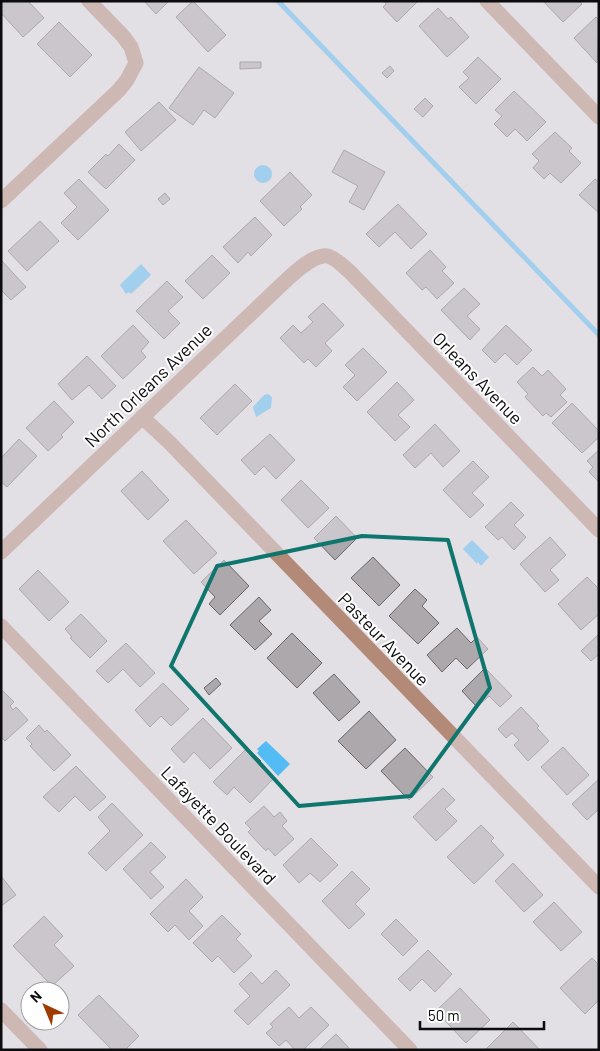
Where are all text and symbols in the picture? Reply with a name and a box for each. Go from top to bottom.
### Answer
street label: North Orleans Avenue [80,319,216,451]
street label: Orleans Avenue [428,327,528,429]
street label: Pasteur Avenue [334,588,434,690]
street label: Lafayette Boulevard [157,761,281,889]
north arrow [20,981,70,1031]
text: N [26,987,45,1006]
scale bar [420,998,544,1030]
text: 50 m [428,1006,460,1024]

